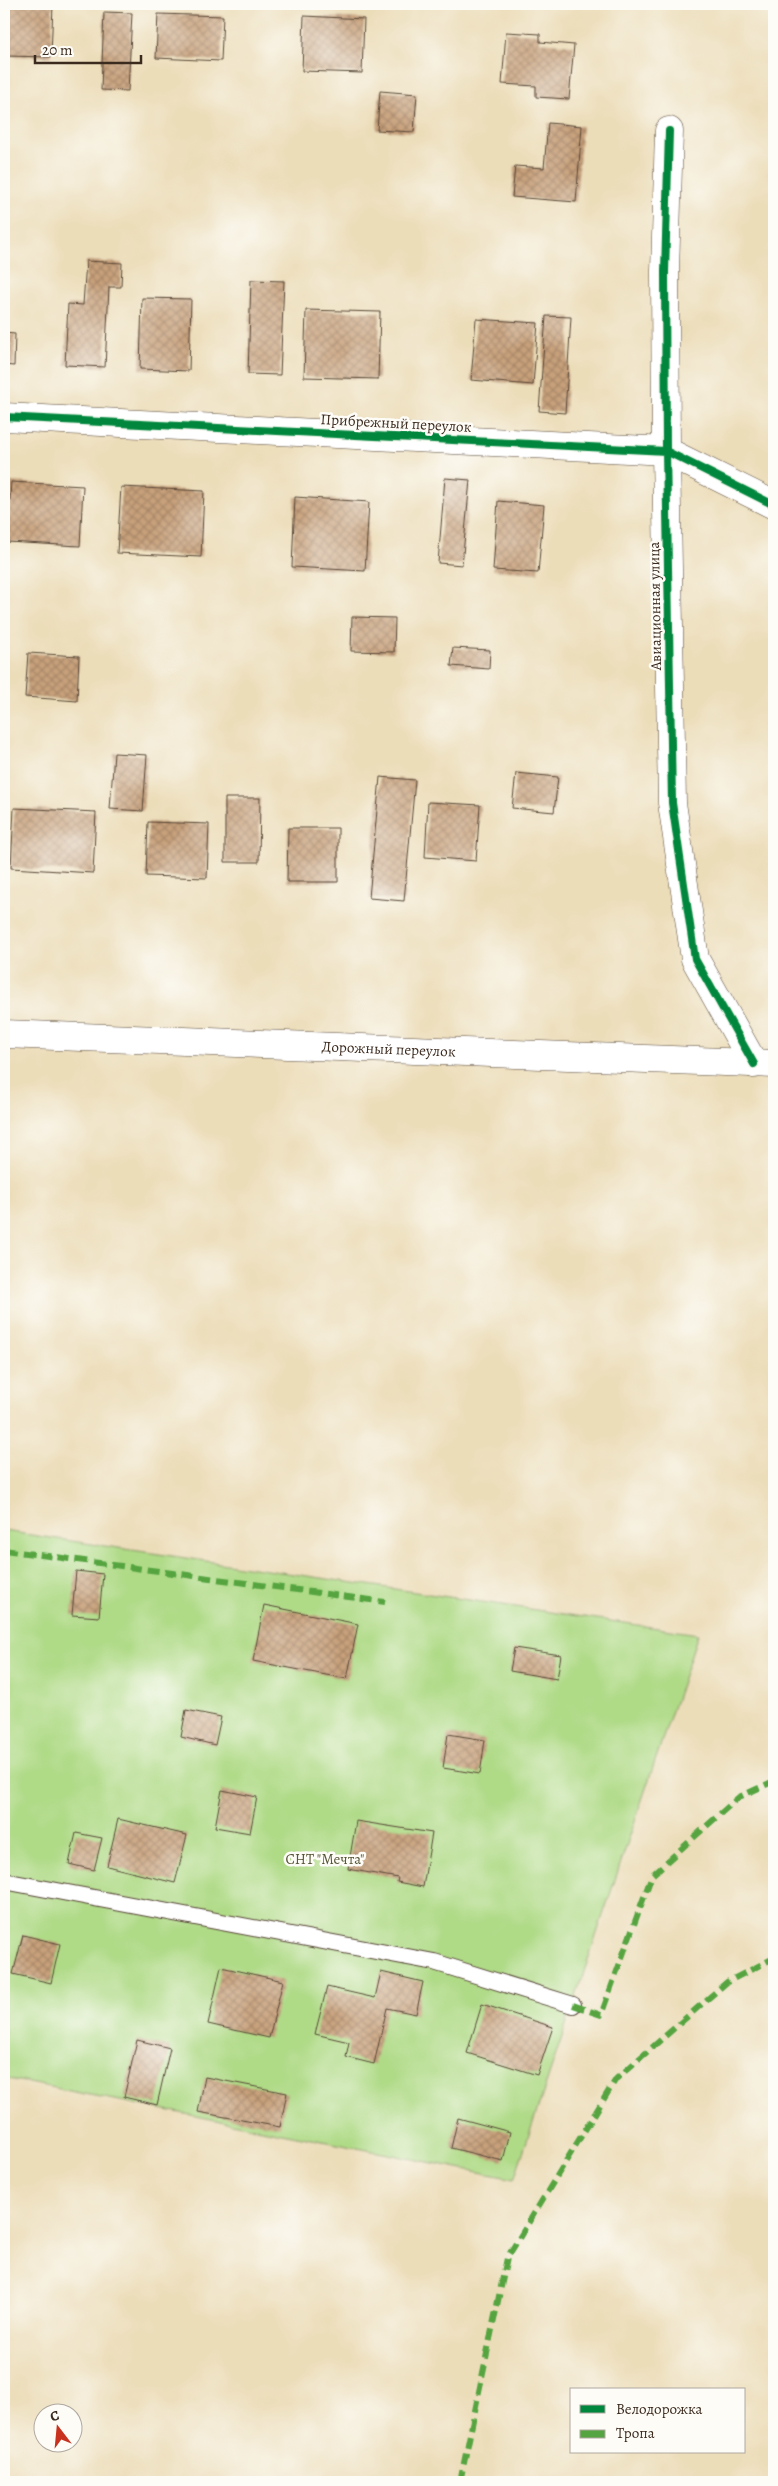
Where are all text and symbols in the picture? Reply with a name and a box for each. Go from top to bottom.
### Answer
scale bar [35,32,141,64]
text: 20 m [42,40,73,60]
street label: Прибрежный переулок [320,409,472,437]
street label: Авиационная улица [644,541,666,672]
street label: Дорожный переулок [321,1036,456,1062]
park label: СНТ "Мечта" [285,1849,365,1869]
legend [570,2388,746,2454]
text: Велодорожка [616,2399,703,2419]
north arrow [32,2404,82,2454]
text: С [48,2406,62,2426]
text: Тропа [616,2423,655,2443]

